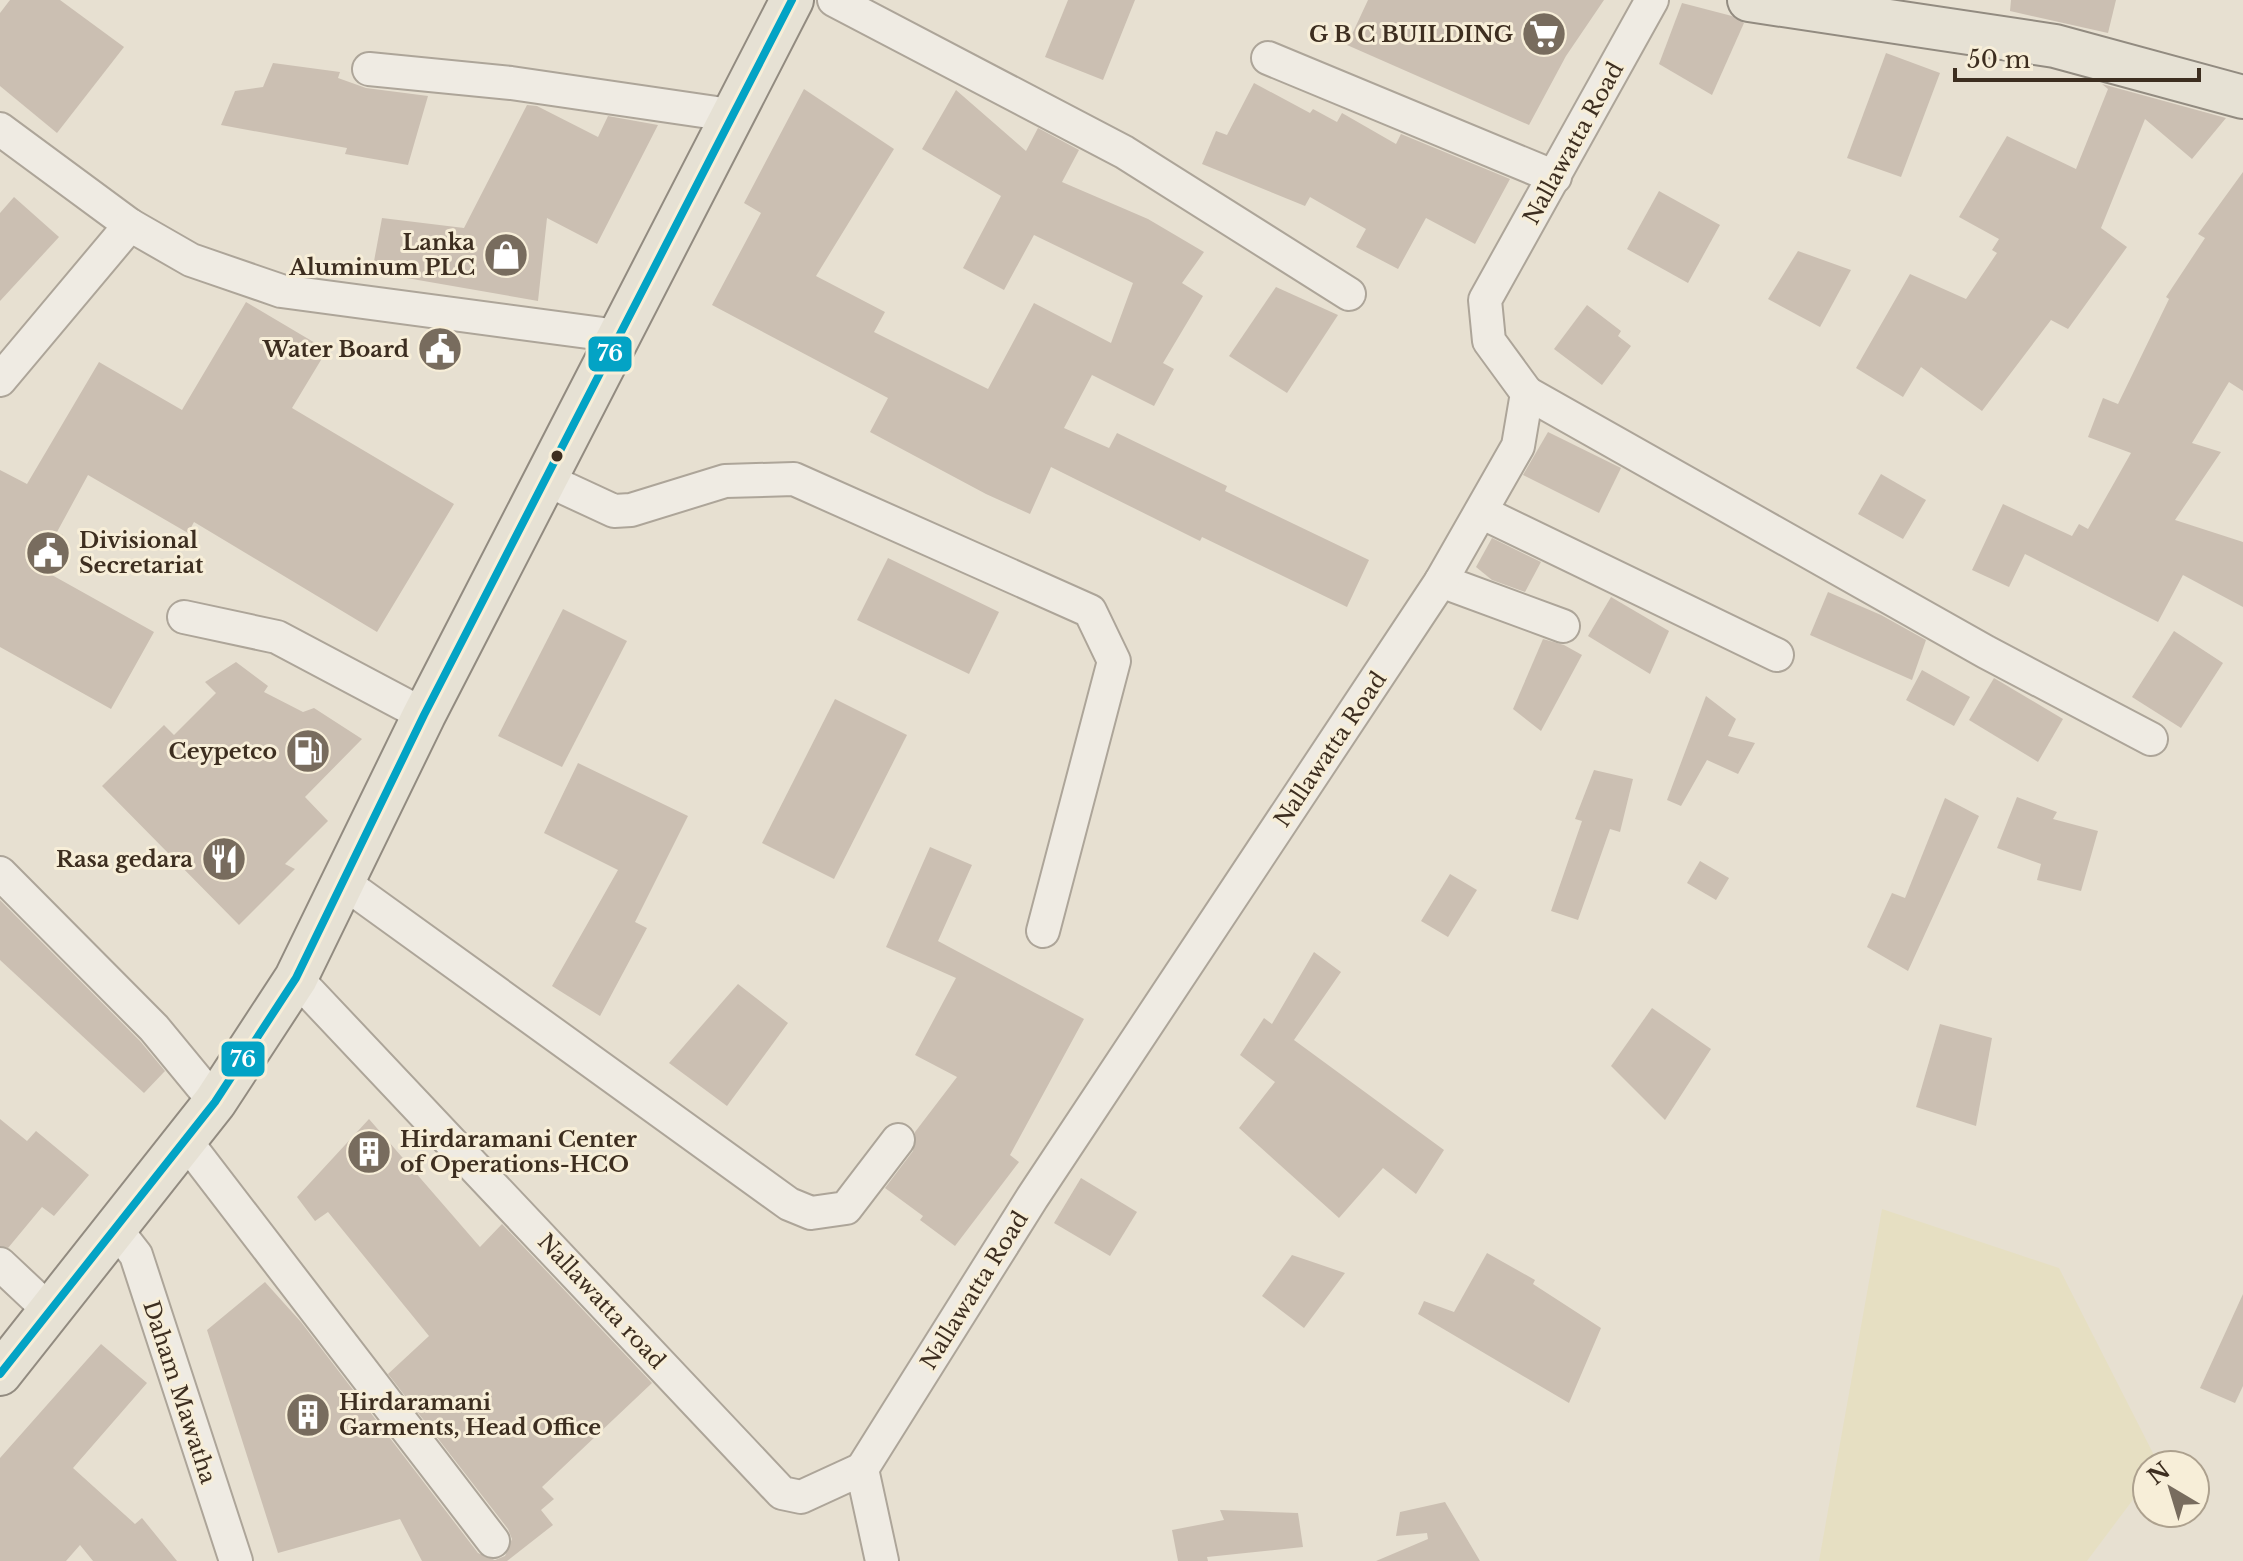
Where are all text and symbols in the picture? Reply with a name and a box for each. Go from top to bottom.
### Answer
supermarket icon: G B C BUILDING [1520,10,1568,58]
place label: G B C BUILDING [1309,21,1513,48]
scale bar [1955,32,2199,82]
text: 50 m [1967,45,2031,74]
street label: Nallawatta Road [1518,57,1629,229]
place label: Lanka Aluminum PLC [288,229,475,281]
shop icon: Lanka Aluminum PLC [482,231,530,279]
public building icon: Water Board [416,325,464,373]
line badge: 76 [587,335,633,373]
place label: Water Board [262,336,409,363]
text: 76 [597,340,623,367]
unlabelled marker [549,448,565,464]
place label: Divisional Secretariat [79,527,204,579]
public building icon: Divisional Secretariat [24,529,72,577]
street label: Nallawatta Road [1268,666,1392,832]
fuel station icon: Ceypetco [284,727,332,775]
place label: Ceypetco [169,738,277,765]
restaurant icon: Rasa gedara [200,835,248,883]
place label: Rasa gedara [56,846,193,873]
line badge: 76 [220,1040,266,1078]
text: 76 [230,1046,256,1073]
place label: Hirdaramani Center of Operations-HCO [400,1126,637,1178]
building icon: Hirdaramani Center of Operations-HCO [345,1128,393,1176]
street label: Nallawatta Road [915,1206,1034,1374]
street label: Nallawatta road [532,1228,671,1374]
street label: Daham Mawatha [137,1297,222,1488]
place label: Hirdaramani Garments, Head Office [339,1389,601,1441]
building icon: Hirdaramani Garments, Head Office [284,1391,332,1439]
north arrow [2131,1449,2211,1529]
text: N [2143,1456,2176,1491]

